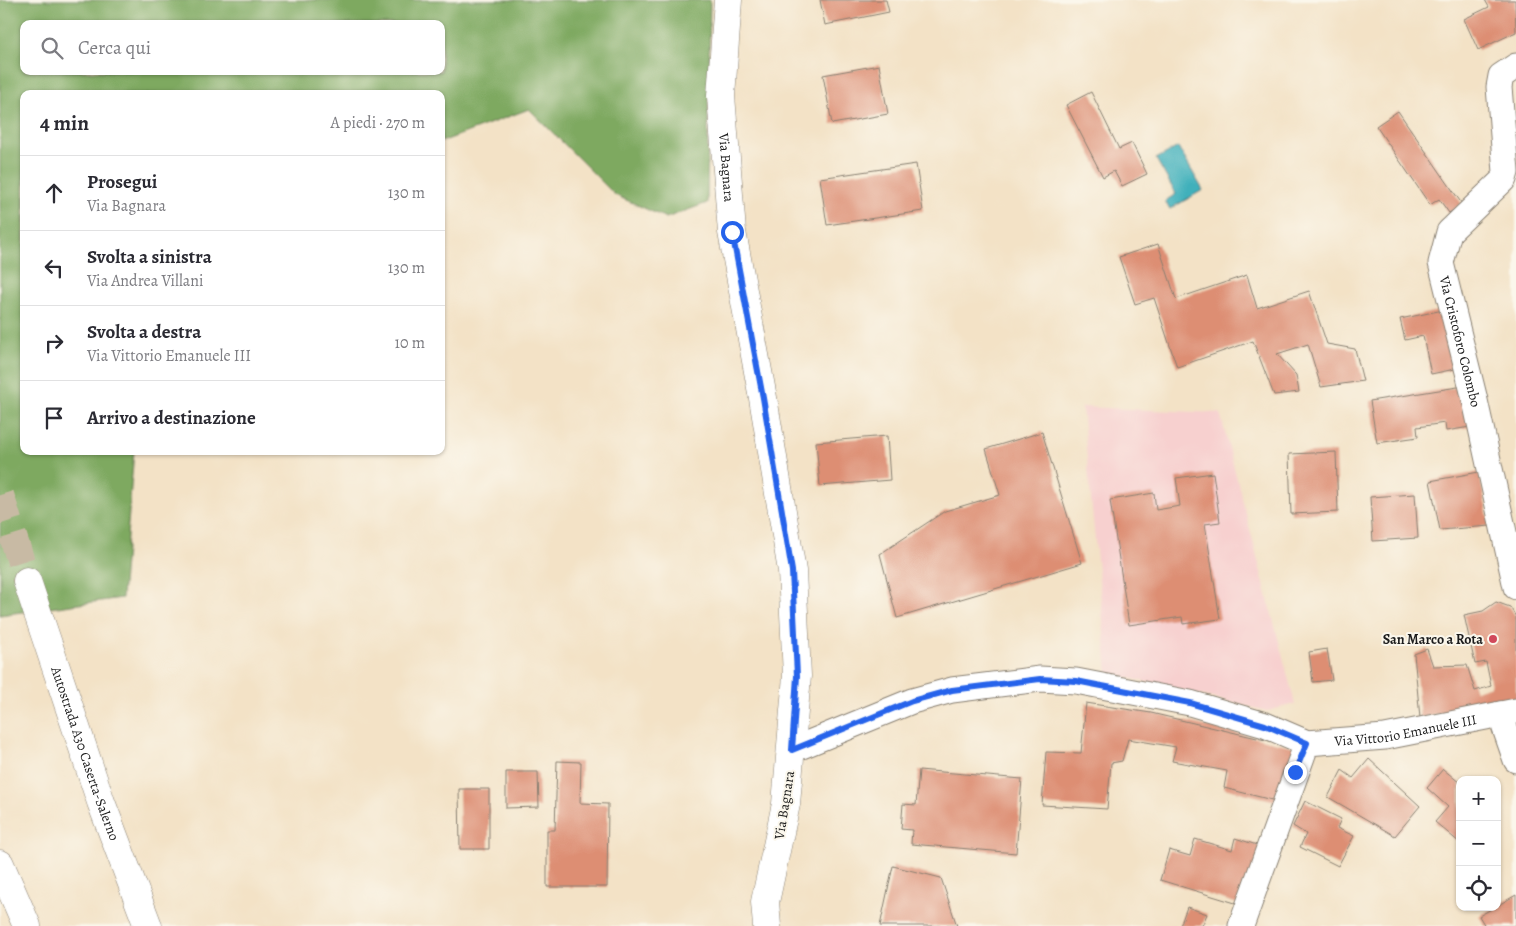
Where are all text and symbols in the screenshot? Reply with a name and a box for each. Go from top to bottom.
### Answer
search box [20,20,445,75]
icon: search [38,34,66,62]
text: Cerca qui [78,35,151,61]
text: 4 min [40,109,89,137]
text: A piedi · 270 m [330,112,425,134]
street label: Via Bagnara [714,131,739,203]
text: Prosegui [87,169,157,195]
icon: ahead [40,179,68,207]
text: 130 m [388,182,425,204]
text: Via Bagnara [87,195,166,217]
route start [721,221,744,244]
text: Svolta a sinistra [87,244,212,270]
icon: left [40,254,68,282]
text: 130 m [388,257,425,279]
text: Via Andrea Villani [87,270,204,292]
street label: Via Cristoforo Colombo [1434,273,1485,409]
text: Svolta a destra [87,319,201,345]
icon: right [40,329,68,357]
text: 10 m [395,332,425,354]
text: Via Vittorio Emanuele III [87,345,251,367]
icon: arrive [40,404,68,432]
text: Arrivo a destinazione [87,405,256,431]
place label: San Marco a Rota [1383,630,1483,649]
marker: San Marco a Rota [1487,633,1499,645]
street label: Autostrada A30 Caserta-Salerno [46,663,124,843]
street label: Via Vittorio Emanuele III [1333,710,1478,751]
route end [1284,761,1307,784]
street label: Via Bagnara [770,769,799,842]
map controls [1456,776,1501,911]
button: + [1456,776,1501,821]
button: − [1456,821,1501,866]
button: locate [1456,866,1501,911]

